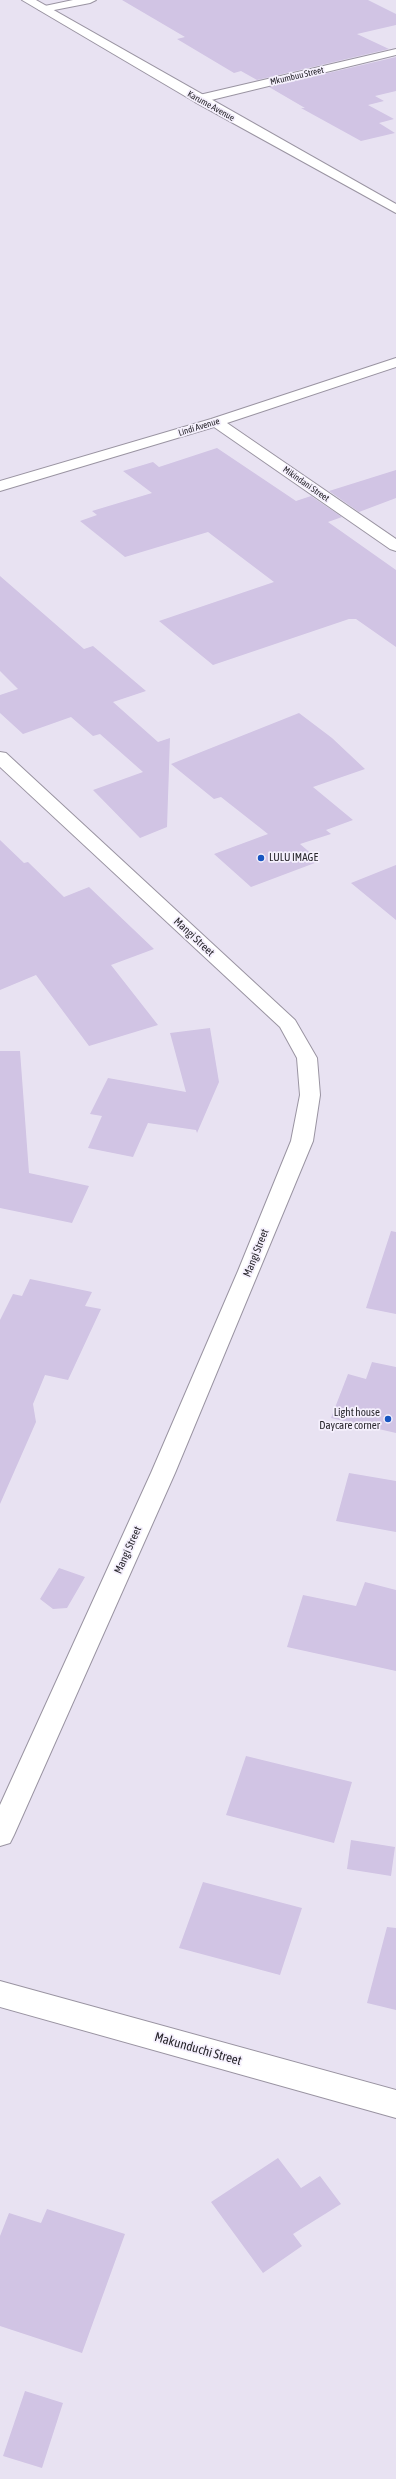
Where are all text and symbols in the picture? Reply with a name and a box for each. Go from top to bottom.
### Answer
street label: Mkumbuu Street [269,65,325,87]
street label: Karume Avenue [186,89,236,123]
street label: Lindi Avenue [177,416,221,438]
street label: Mikindani Street [281,464,331,504]
place label: LULU IMAGE [269,851,318,865]
marker: LULU IMAGE [256,853,266,863]
street label: Mangi Street [171,915,217,959]
street label: Mangi Street [240,1227,272,1279]
place label: Light house Daycare corner [319,1406,380,1432]
marker: Light house Daycare corner [383,1414,393,1424]
street label: Mangi Street [112,1524,144,1576]
street label: Makunduchi Street [153,2029,243,2069]

